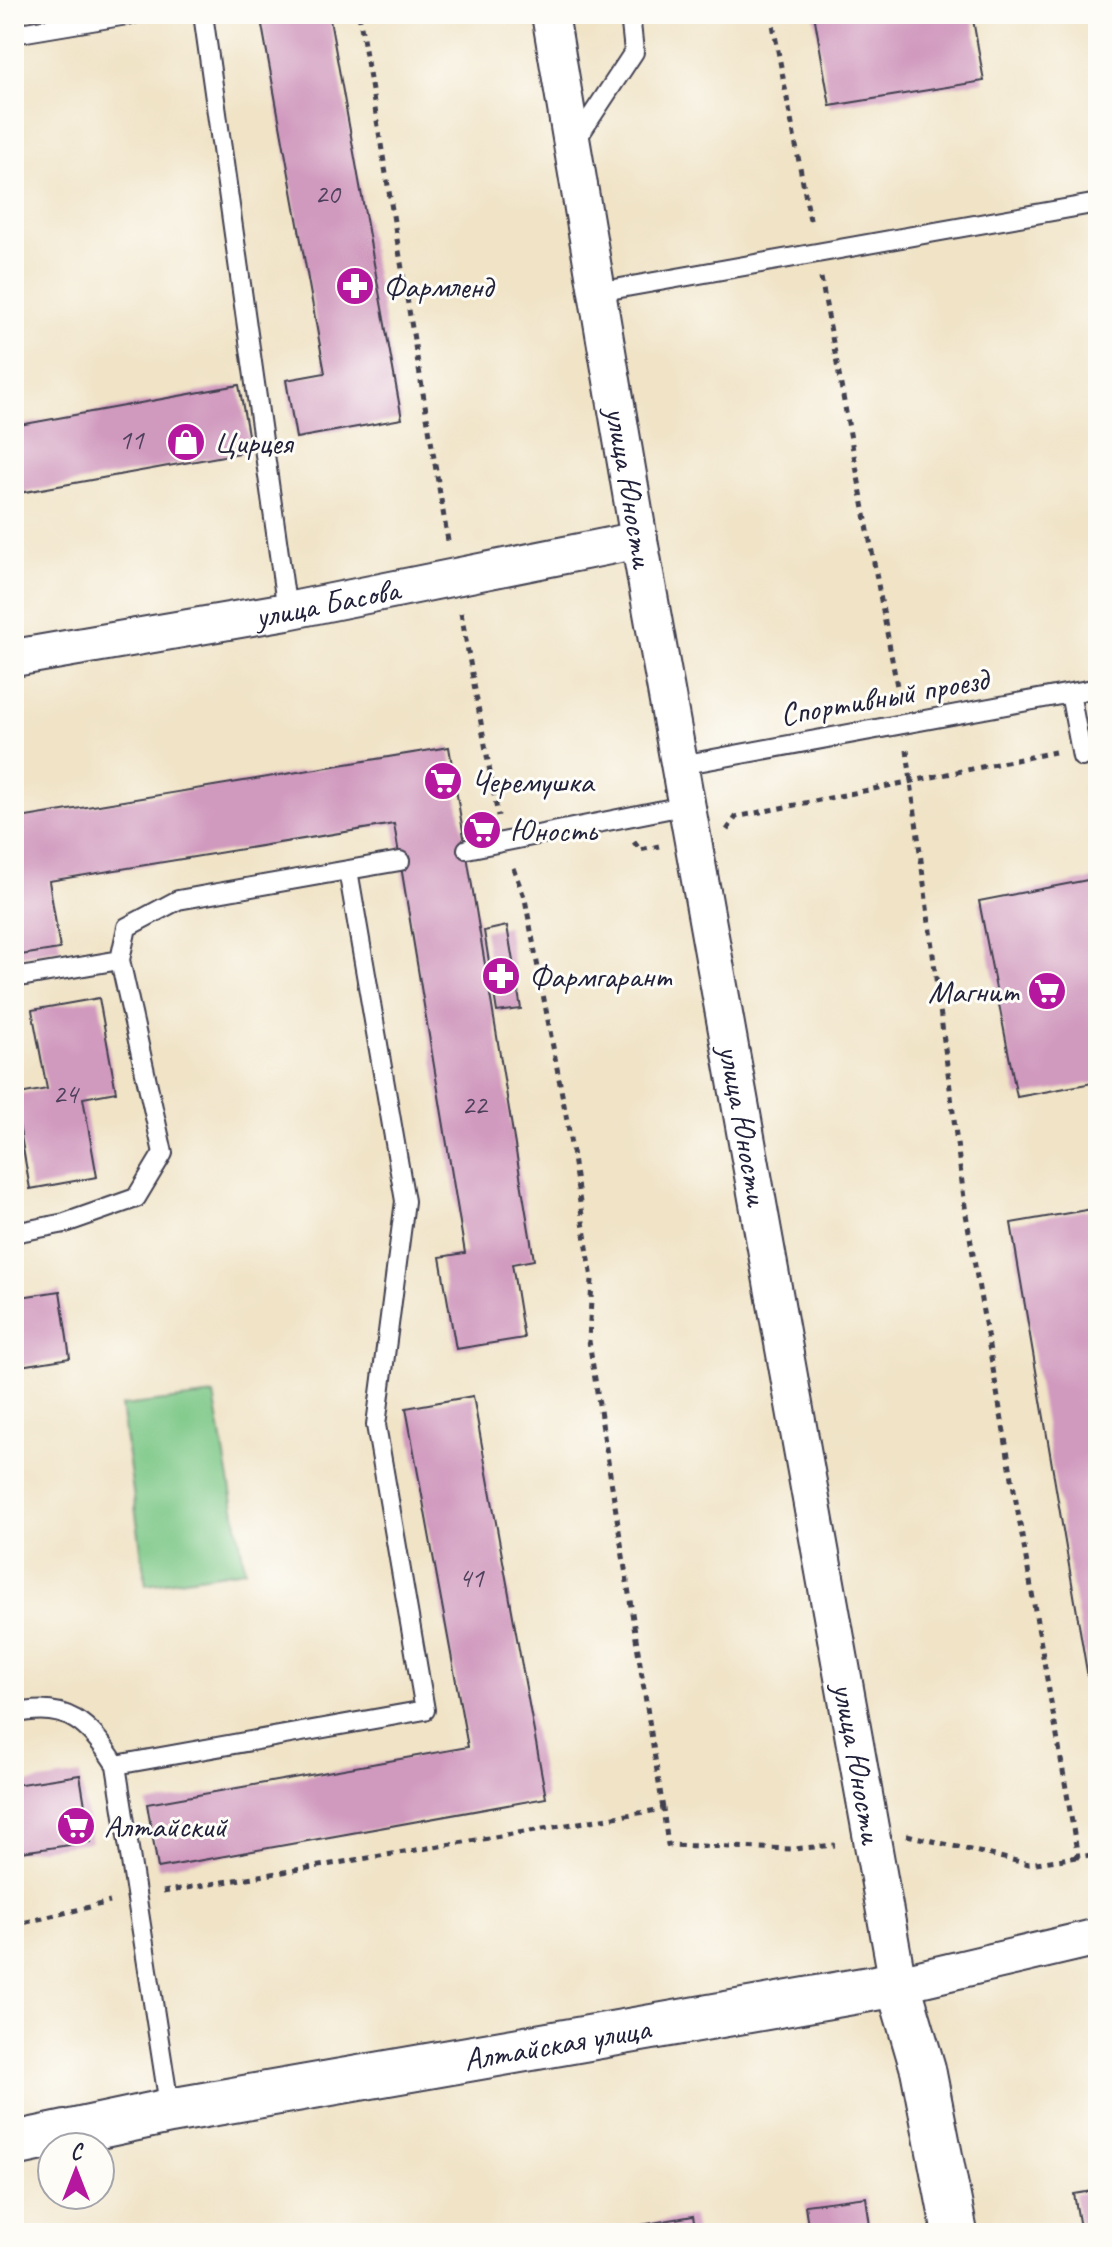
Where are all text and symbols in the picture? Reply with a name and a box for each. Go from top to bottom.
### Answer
house number: 20 [314,176,342,211]
pharmacy icon: Фармленд [334,265,376,307]
place label: Фармленд [383,266,495,307]
street label: улица Юности [596,402,664,572]
shop icon: Цирцея [165,421,207,463]
house number: 11 [118,422,145,457]
place label: Цирцея [214,422,294,463]
street label: улица Басова [250,568,405,637]
street label: Спортивный проезд [777,658,994,735]
supermarket icon: Черемушка [422,760,464,802]
place label: Черемушка [471,761,595,802]
supermarket icon: Юность [461,809,503,851]
place label: Юность [510,810,599,851]
pharmacy icon: Фармгарант [480,955,522,997]
place label: Фармгарант [529,956,673,997]
supermarket icon: Магнит [1026,970,1068,1012]
place label: Магнит [928,971,1020,1012]
street label: улица Юности [709,1040,779,1210]
house number: 24 [52,1076,80,1111]
house number: 22 [461,1087,489,1122]
house number: 41 [458,1560,485,1595]
street label: улица Юности [824,1678,893,1848]
supermarket icon: Алтайский [55,1805,97,1847]
place label: Алтайский [104,1806,228,1847]
street label: Алтайская улица [460,2007,655,2080]
north arrow [36,2131,116,2211]
text: С [71,2138,85,2166]

